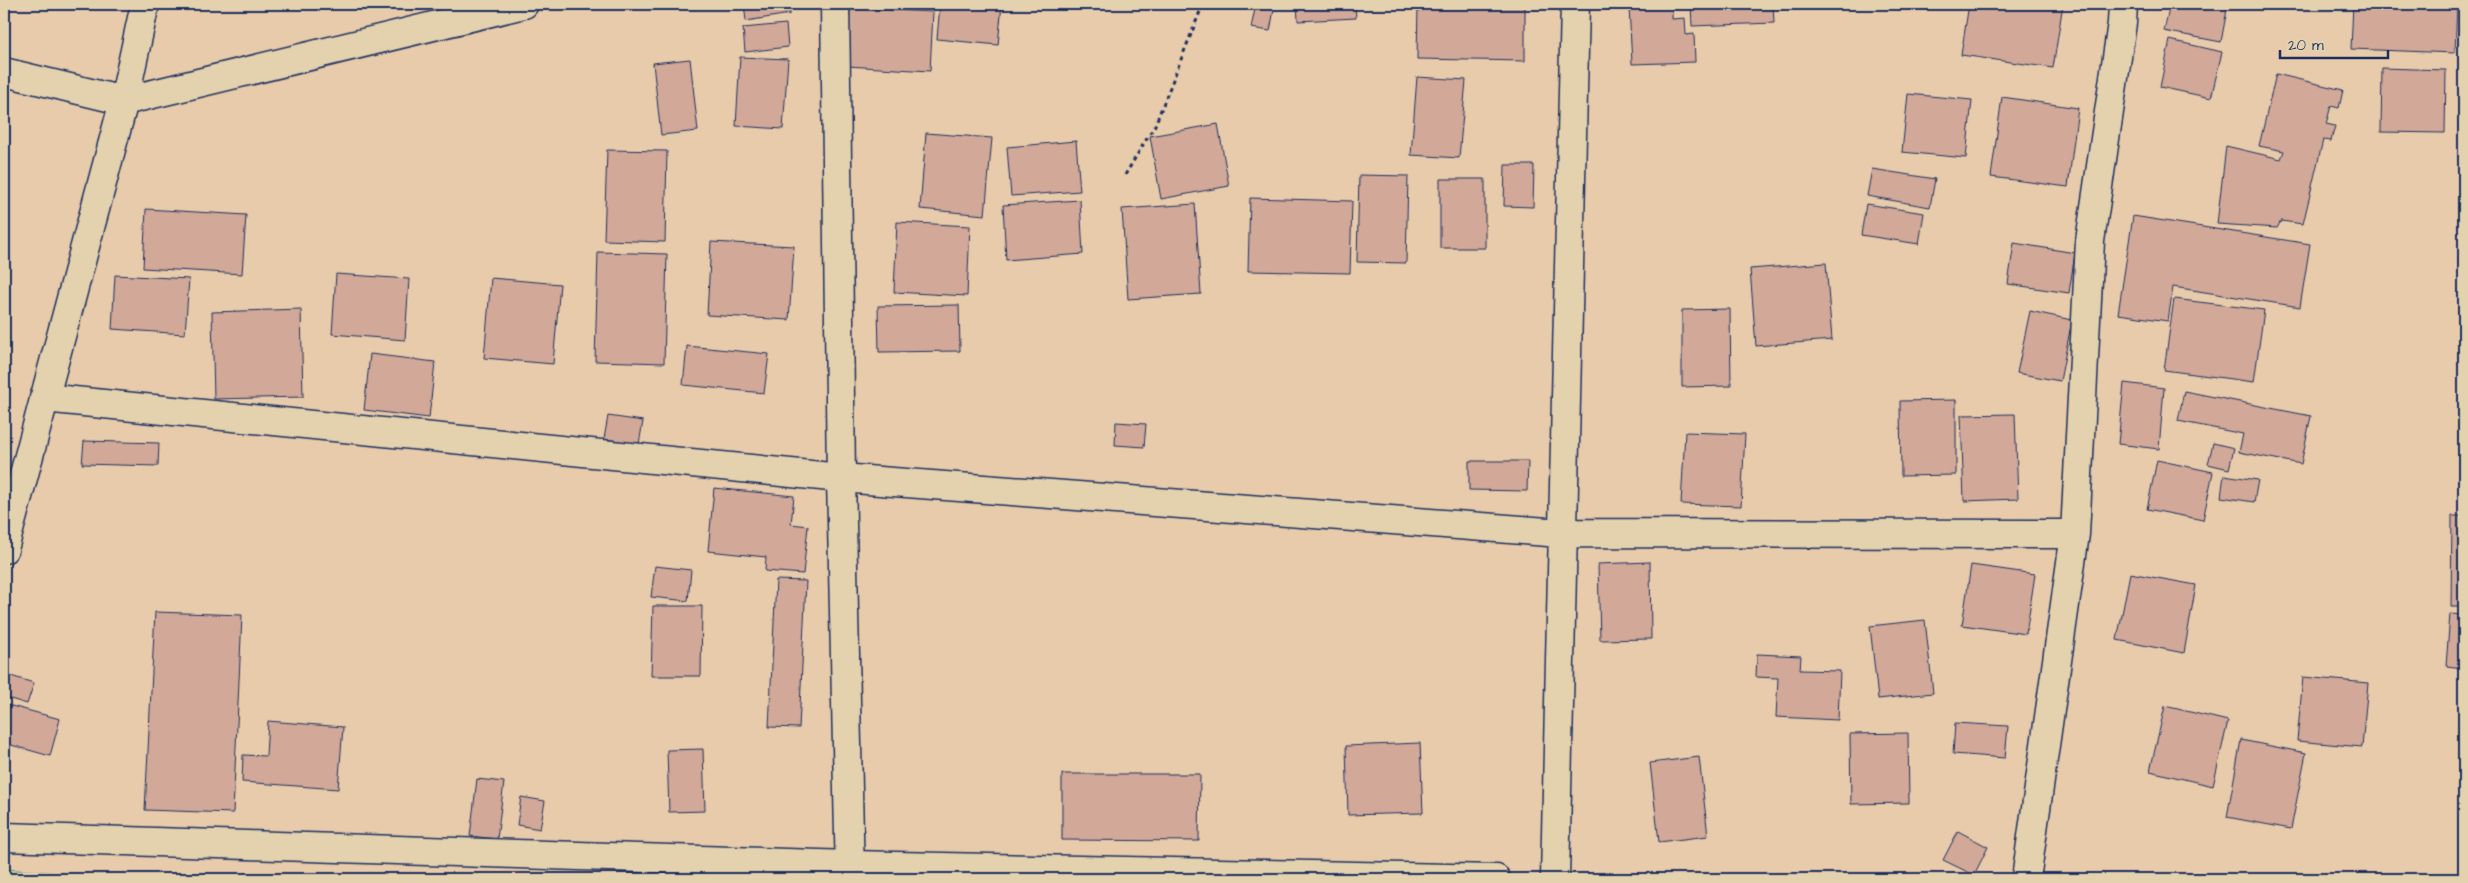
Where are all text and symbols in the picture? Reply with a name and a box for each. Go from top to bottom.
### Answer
scale bar [2280,28,2388,60]
text: 20 m [2288,35,2324,56]

